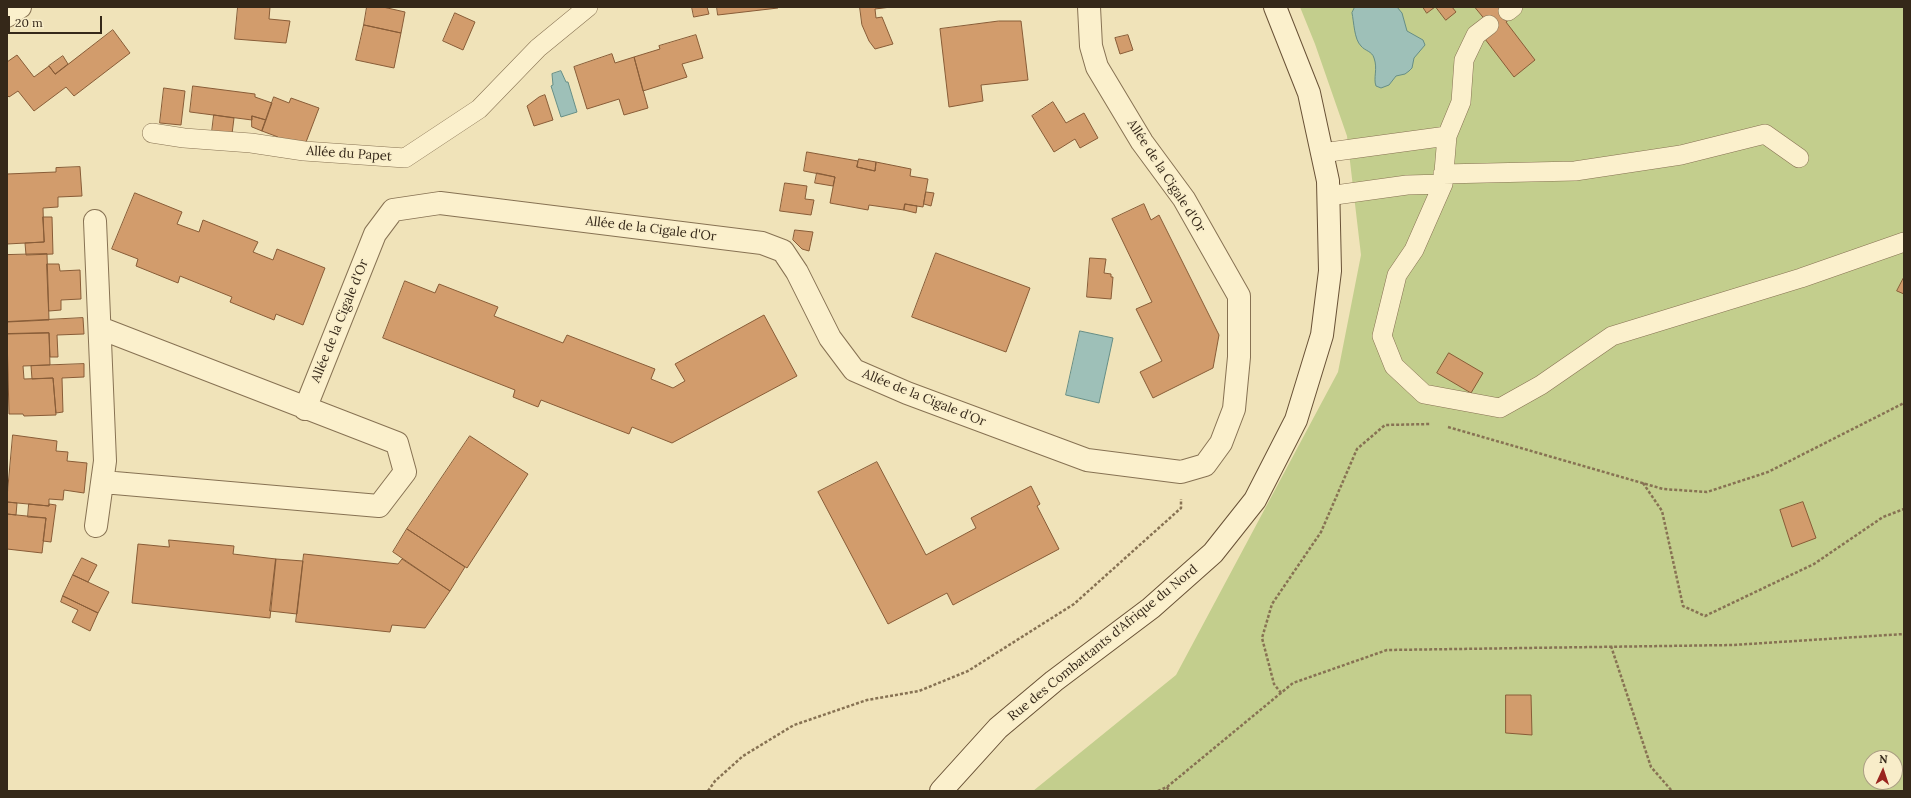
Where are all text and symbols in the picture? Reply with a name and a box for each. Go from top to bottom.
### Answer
scale bar [10,8,104,34]
text: 20 m [15,15,43,30]
street label: Allée de la Cigale d'Or [1124,117,1208,235]
street label: Allée du Papet [306,143,392,165]
street label: Allée de la Cigale d'Or [585,213,717,245]
street label: Allée de la Cigale d'Or [308,257,372,385]
street label: Allée de la Cigale d'Or [860,366,988,430]
street label: Rue des Combattants d'Afrique du Nord [1005,562,1201,724]
north arrow [1863,750,1903,790]
text: N [1879,752,1888,766]

